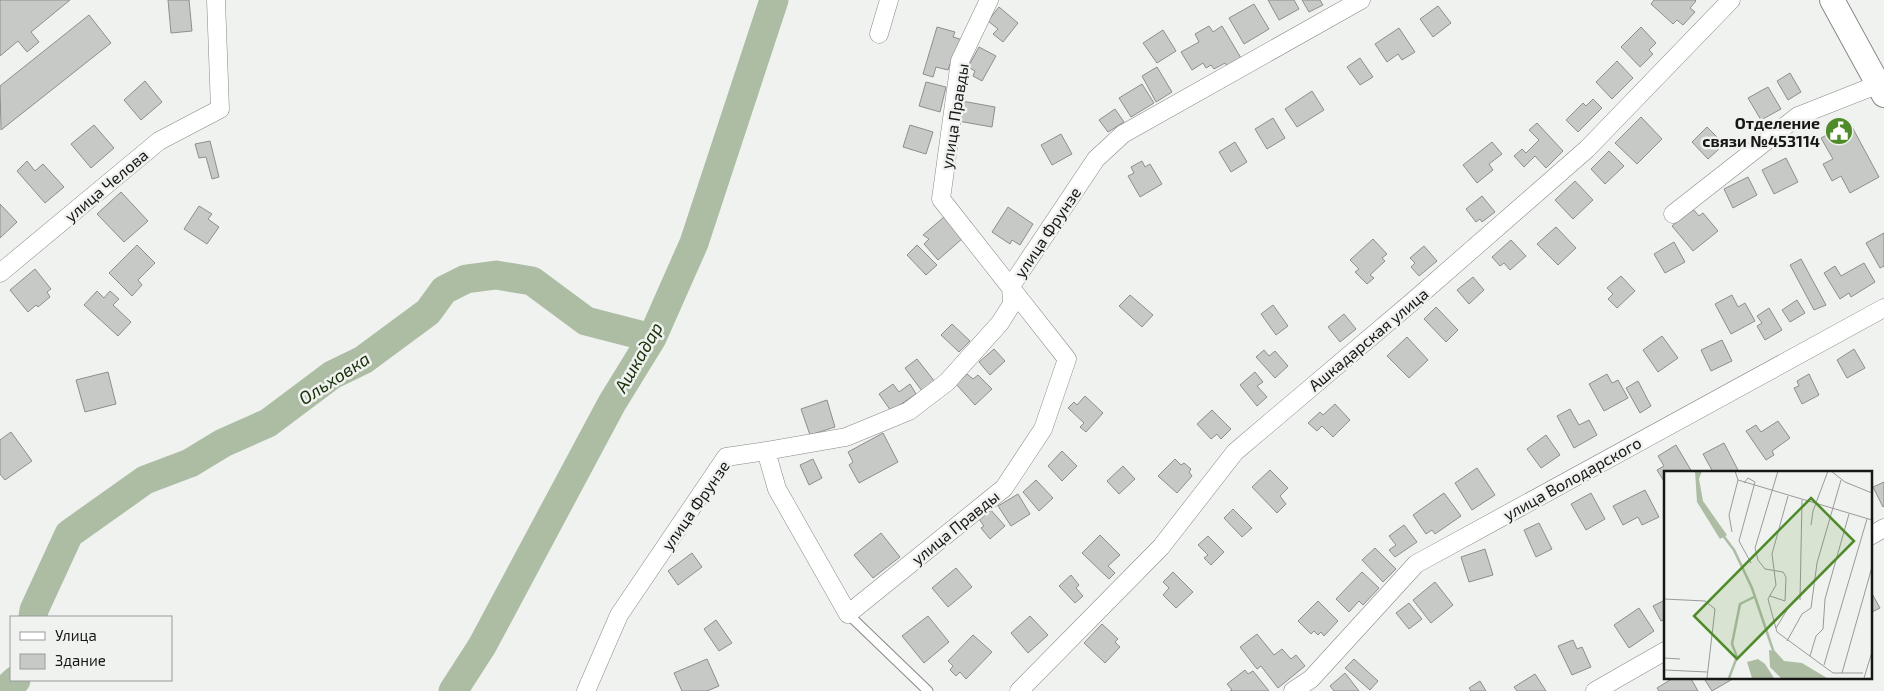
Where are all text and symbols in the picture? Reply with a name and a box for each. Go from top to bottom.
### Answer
street label: улица Правды [936,62,973,170]
place label: Отделение связи №453114 [1702,113,1820,150]
public building icon: Отделение связи №453114 [1824,116,1854,146]
street label: улица Челова [61,145,152,226]
street label: улица Фрунзе [1010,183,1085,281]
street label: Ашкадарская улица [1304,283,1432,395]
water label: Ашкадар [609,318,667,397]
water label: Ольховка [294,347,374,409]
street label: улица Володарского [1500,432,1645,525]
street label: улица Фрунзе [657,457,734,554]
inset map [1664,471,1872,678]
street label: улица Правды [908,486,1003,569]
legend [10,616,172,681]
text: Улица [55,626,97,644]
text: Здание [55,651,106,669]

